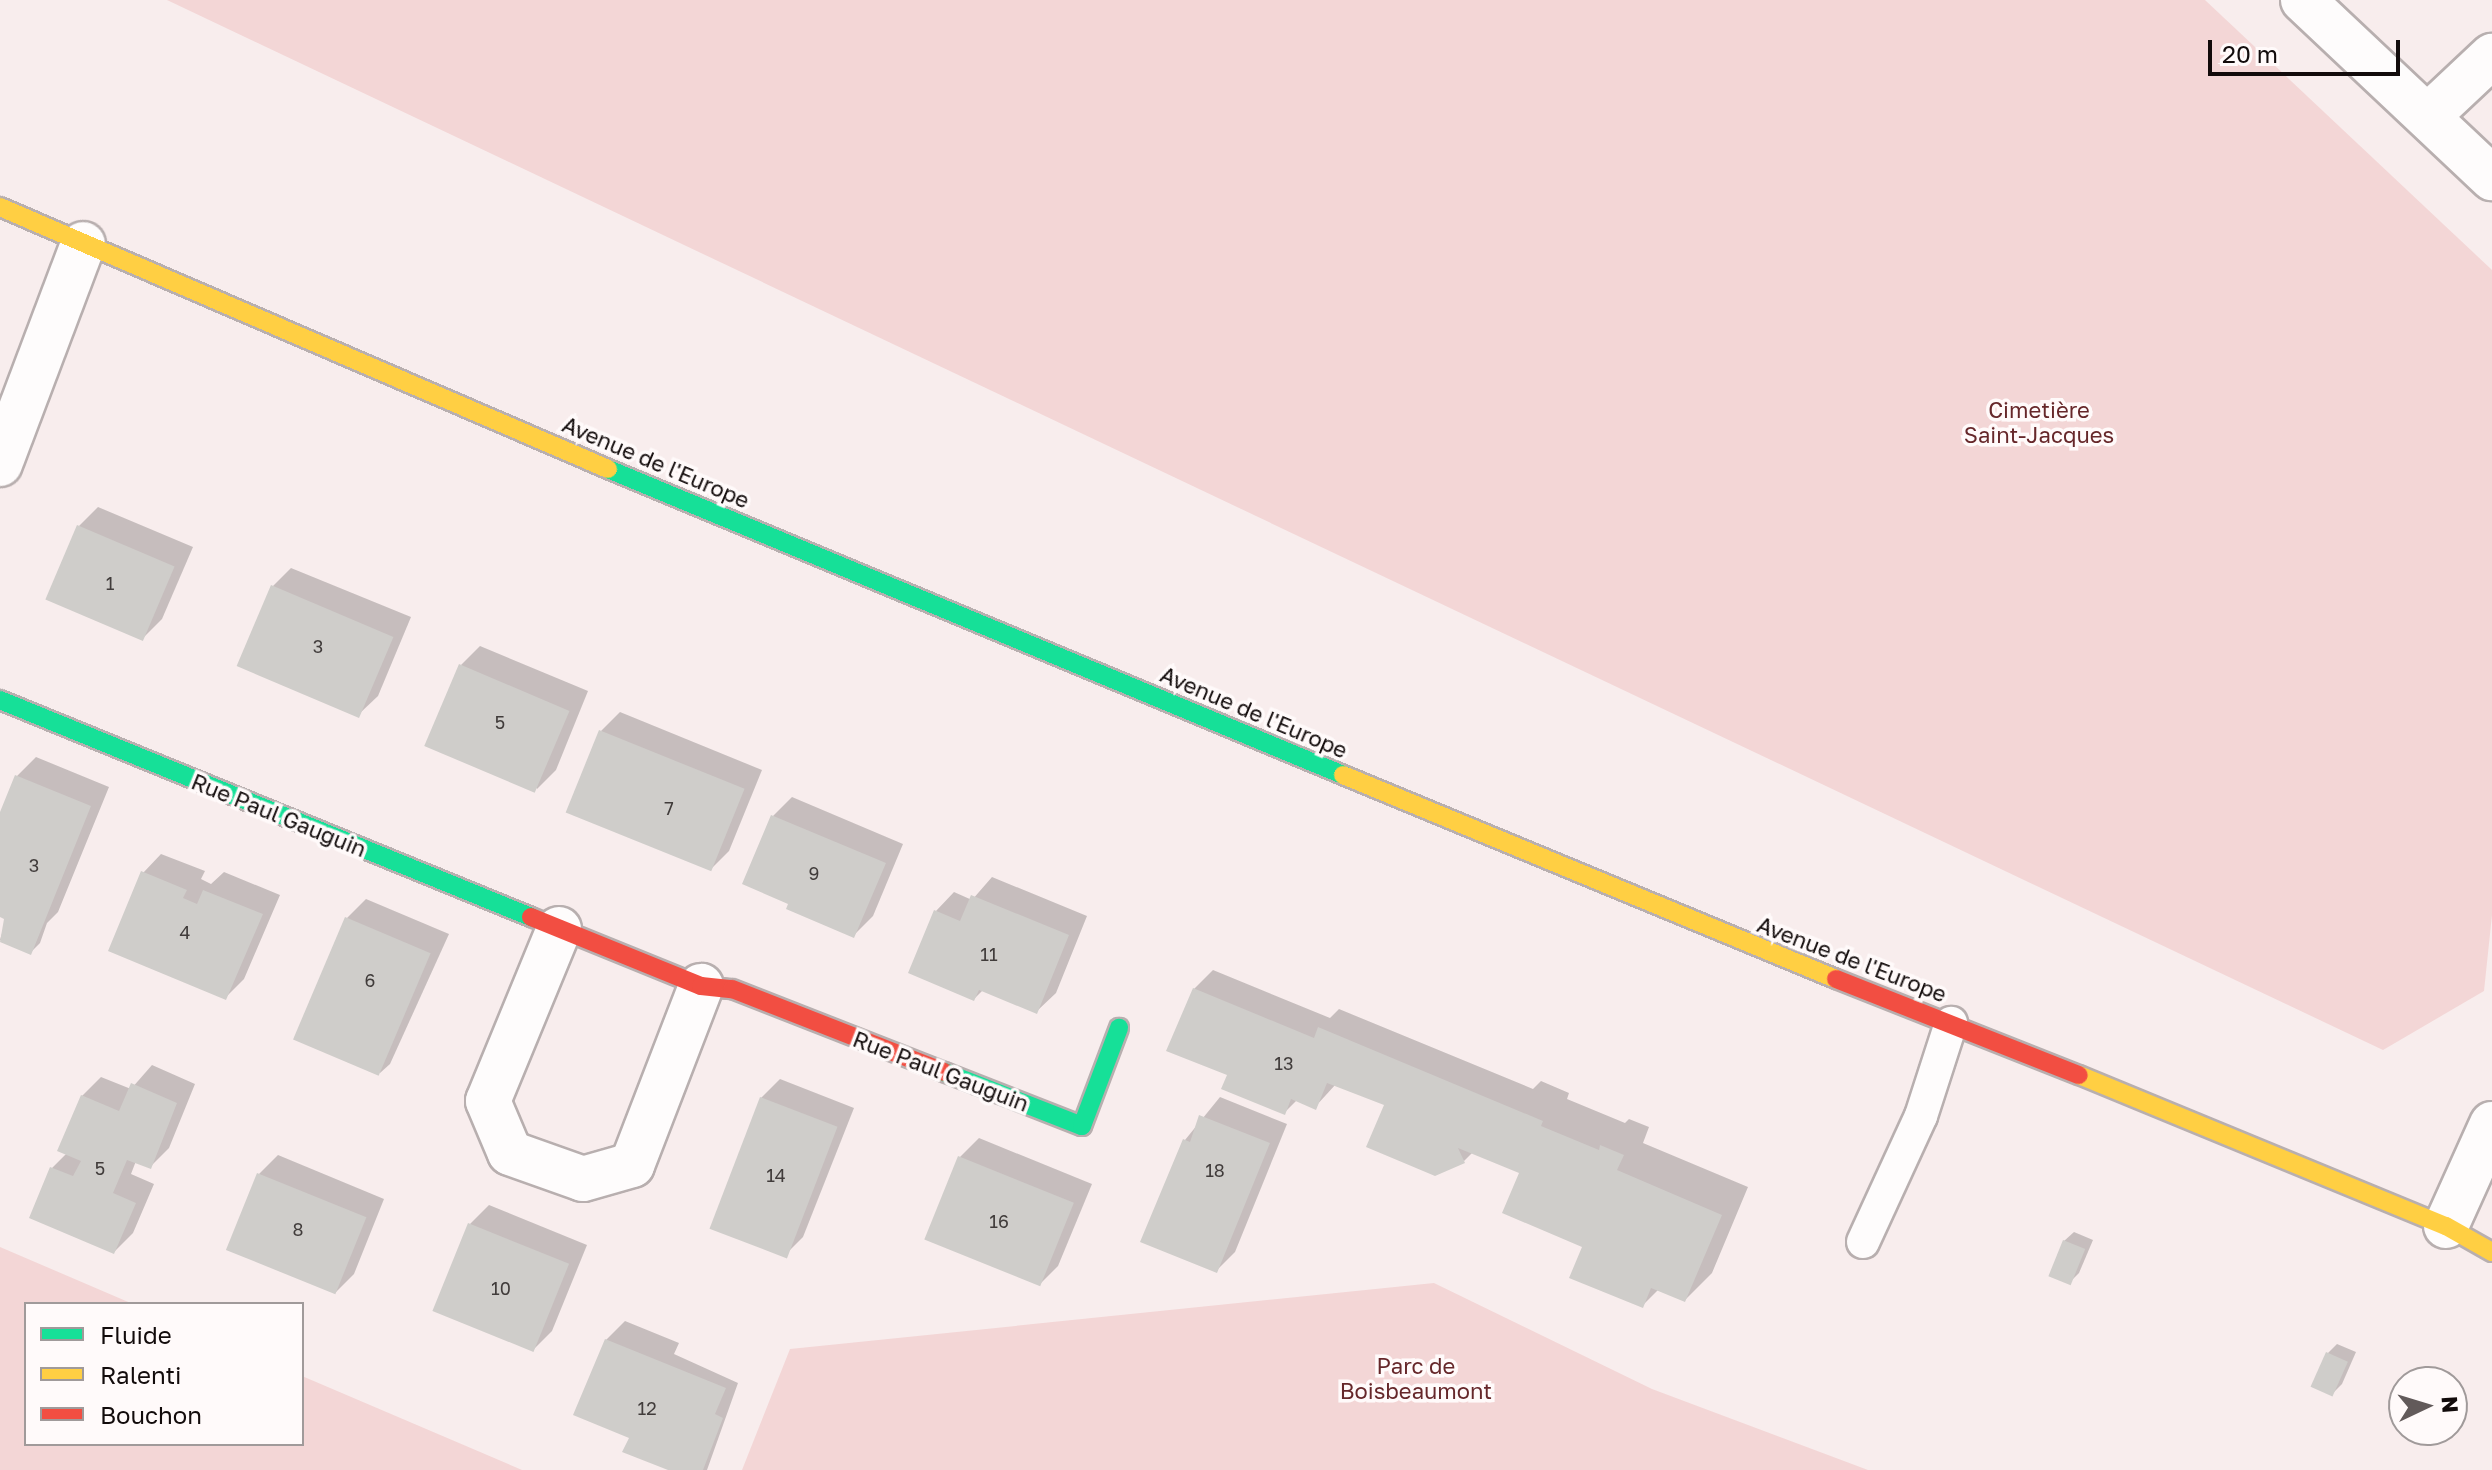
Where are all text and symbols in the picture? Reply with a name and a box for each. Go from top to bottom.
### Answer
scale bar [2212,24,2404,74]
text: 20 m [2222,39,2278,68]
park label: Cimetière Saint-Jacques [1964,396,2114,448]
street label: Avenue de l'Europe [559,411,753,513]
house number: 1 [106,572,114,594]
house number: 3 [313,635,323,657]
street label: Avenue de l'Europe [1157,661,1351,763]
house number: 5 [495,711,505,733]
street label: Rue Paul Gauguin [188,768,370,862]
house number: 7 [664,797,674,819]
house number: 3 [29,854,39,876]
house number: 9 [809,862,819,884]
street label: Avenue de l'Europe [1754,911,1950,1007]
house number: 4 [180,921,190,943]
house number: 11 [980,943,998,965]
house number: 6 [365,969,375,991]
street label: Rue Paul Gauguin [849,1025,1033,1117]
house number: 13 [1274,1052,1294,1074]
house number: 5 [95,1157,105,1179]
house number: 18 [1205,1159,1225,1181]
house number: 14 [766,1164,786,1186]
house number: 16 [989,1210,1009,1232]
house number: 8 [293,1218,303,1240]
house number: 10 [491,1277,511,1299]
legend [24,1302,304,1446]
text: Fluide [100,1320,172,1349]
park label: Parc de Boisbeaumont [1340,1352,1492,1404]
text: Ralenti [100,1360,182,1389]
north arrow [2388,1366,2468,1446]
text: N [2436,1395,2464,1414]
house number: 12 [637,1397,657,1419]
text: Bouchon [100,1400,202,1429]

